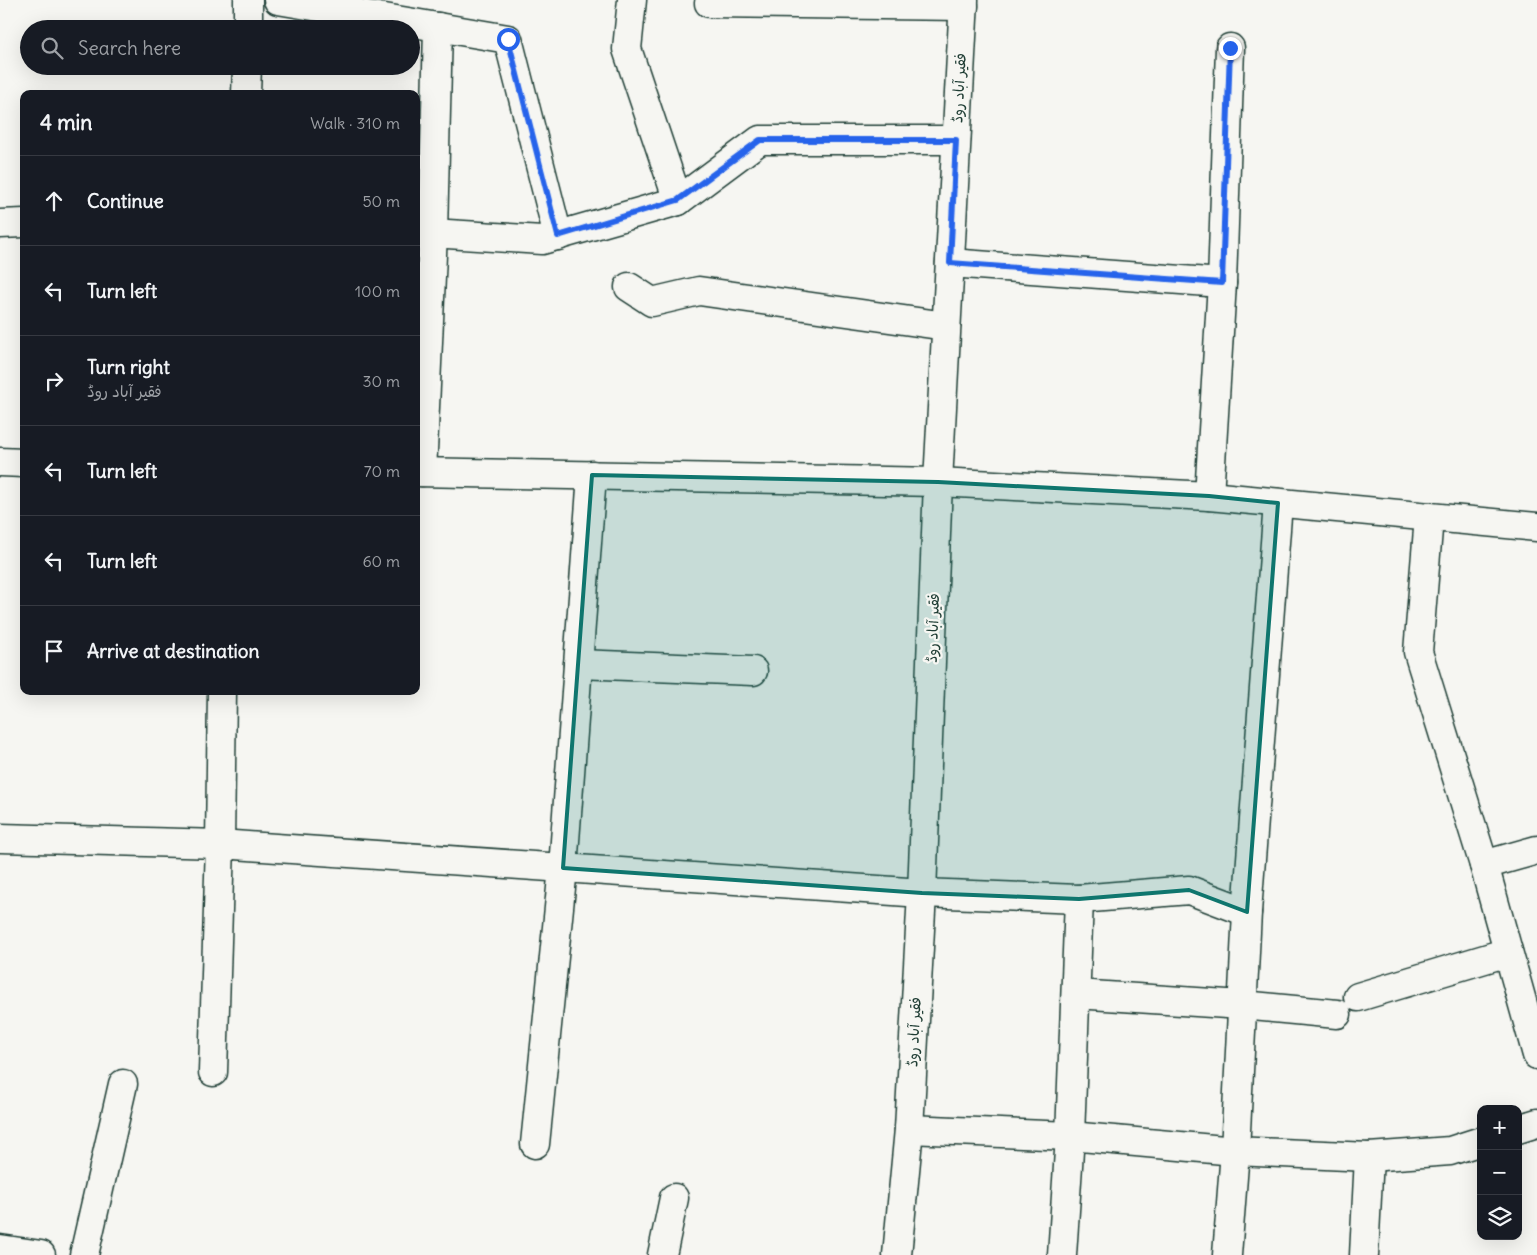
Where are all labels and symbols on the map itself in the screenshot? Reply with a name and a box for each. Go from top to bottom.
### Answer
route start [497,28,520,51]
route end [1219,37,1242,60]
street label: فقیر آباد روڈ [947,53,970,123]
street label: فقیر آباد روڈ [922,593,943,663]
street label: فقیر آباد روڈ [902,997,925,1067]

